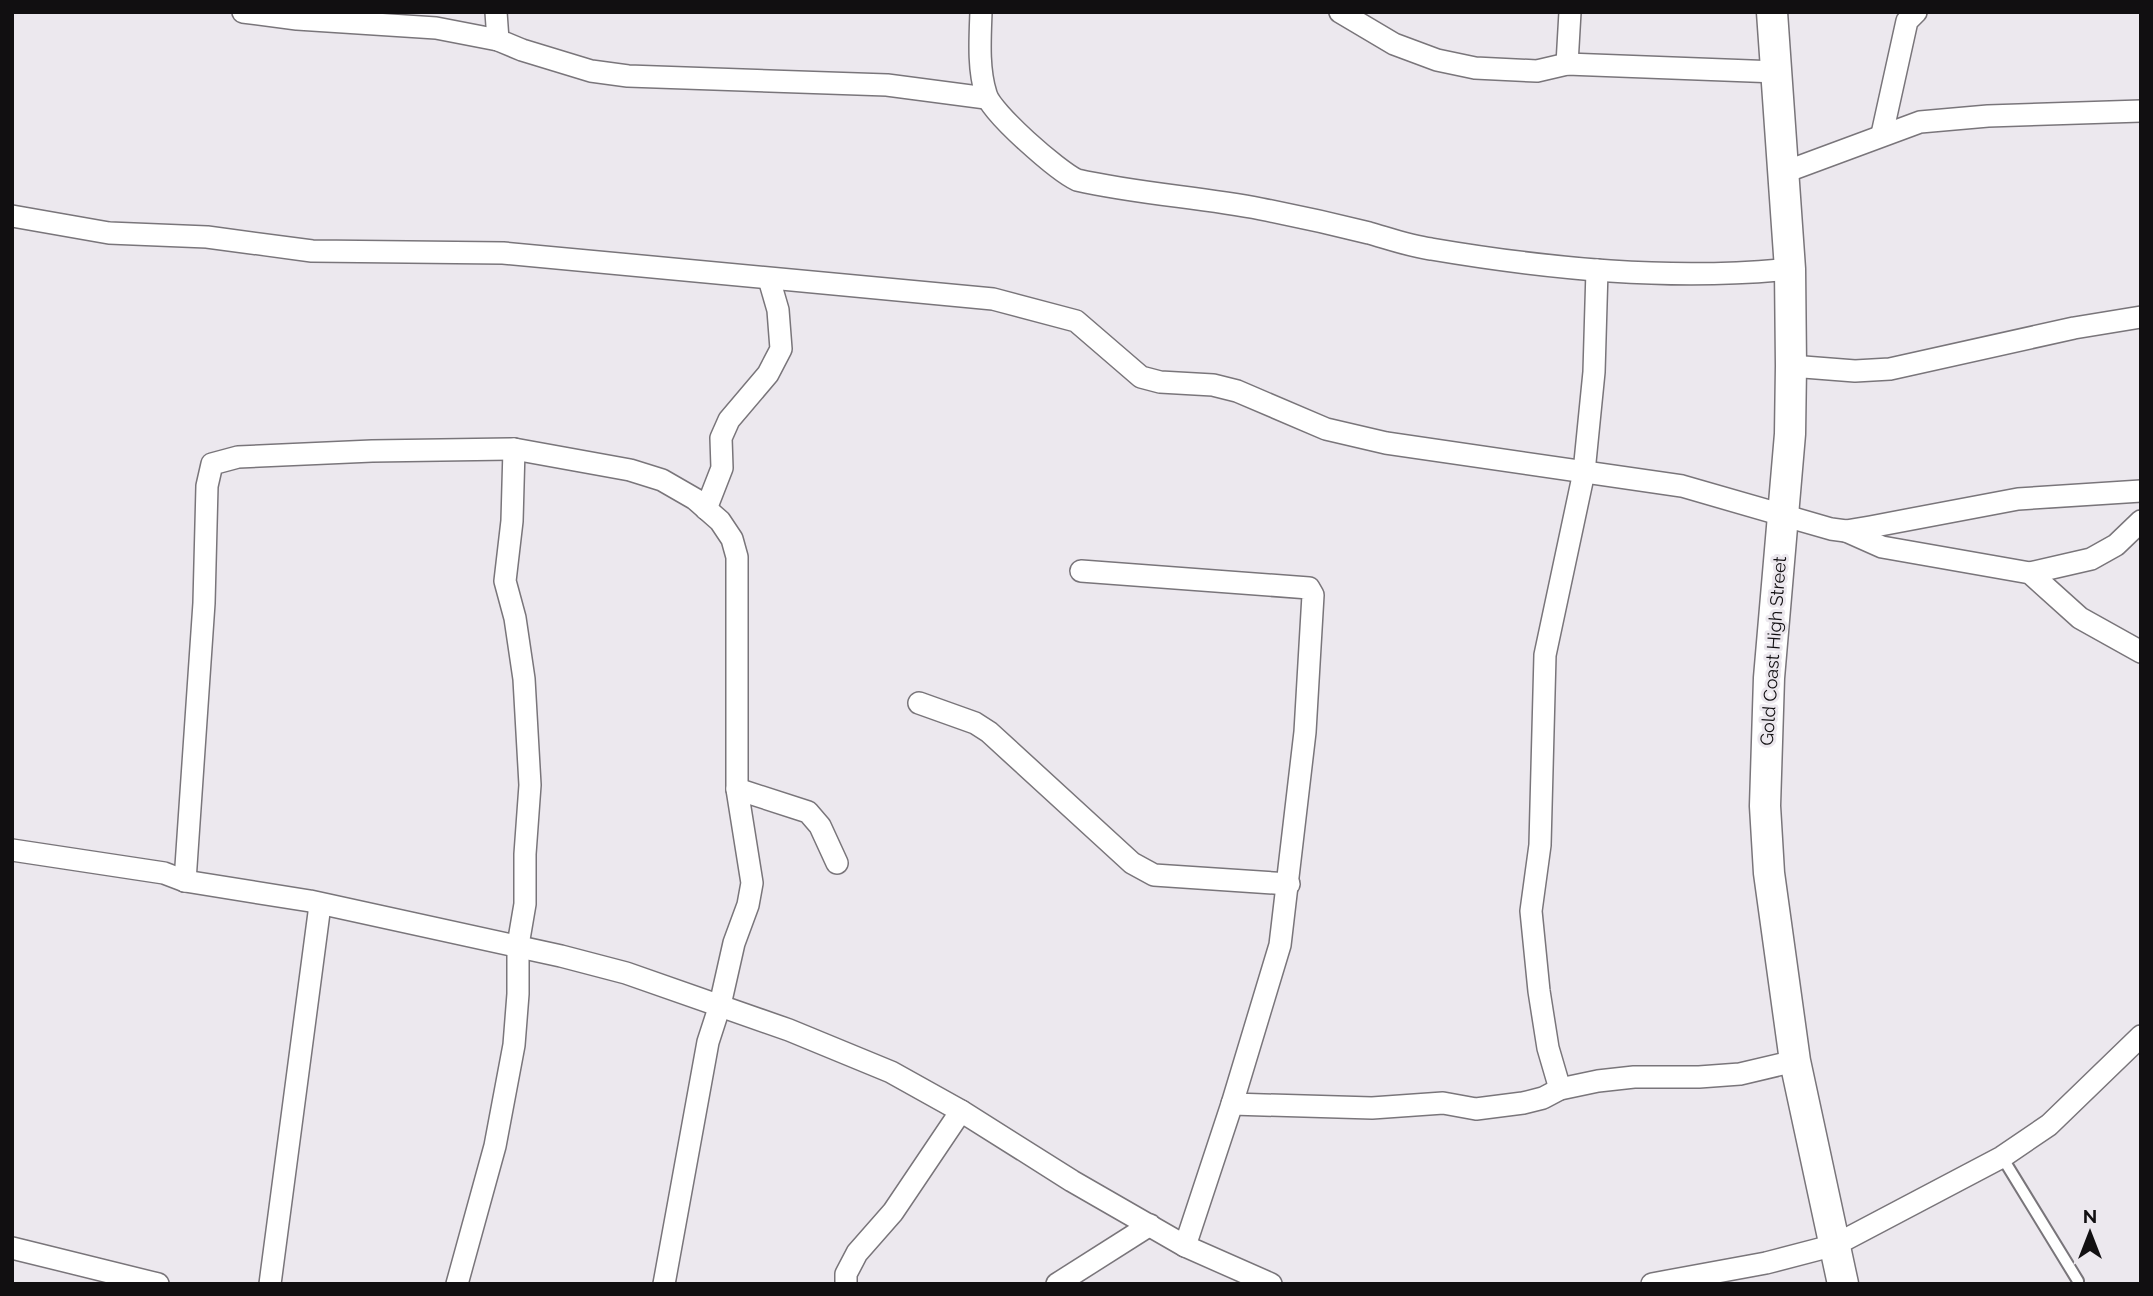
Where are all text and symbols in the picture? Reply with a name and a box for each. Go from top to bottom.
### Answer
street label: Gold Coast High Street [1756,556,1790,746]
north arrow [2055,1198,2125,1268]
text: N [2083,1205,2097,1227]

